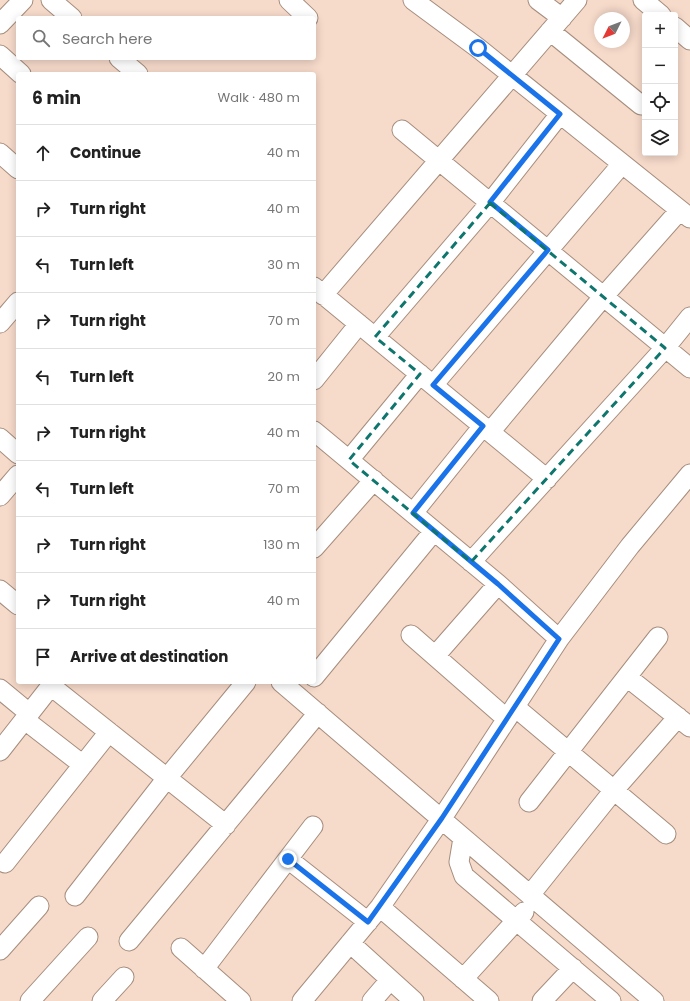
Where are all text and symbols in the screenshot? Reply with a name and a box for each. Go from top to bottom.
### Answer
north arrow [594,12,630,48]
map controls [642,12,678,156]
button: + [642,12,678,48]
search box [16,16,316,60]
icon: search [30,27,52,49]
text: Search here [62,28,152,49]
route start [469,39,487,57]
button: − [642,48,678,84]
button: locate [642,84,678,120]
text: 6 min [32,86,81,110]
text: Walk · 480 m [218,88,300,107]
button: layers [642,120,678,156]
icon: ahead [32,142,54,164]
text: Continue [70,142,141,163]
text: 40 m [267,143,300,162]
icon: right [32,198,54,220]
text: Turn right [70,198,146,219]
text: 40 m [267,199,300,218]
icon: left [32,254,54,276]
text: Turn left [70,254,134,275]
text: 30 m [267,255,300,274]
icon: right [32,310,54,332]
text: Turn right [70,310,146,331]
text: 70 m [268,311,300,330]
icon: left [32,366,54,388]
text: Turn left [70,366,134,387]
text: 20 m [267,367,300,386]
icon: right [32,422,54,444]
text: Turn right [70,422,146,443]
text: 40 m [267,423,300,442]
icon: left [32,478,54,500]
text: Turn left [70,478,134,499]
text: 70 m [268,479,300,498]
icon: right [32,534,54,556]
text: Turn right [70,534,146,555]
text: 130 m [263,535,300,554]
icon: right [32,590,54,612]
text: Turn right [70,590,146,611]
text: 40 m [267,591,300,610]
icon: arrive [32,646,54,668]
text: Arrive at destination [70,646,228,667]
route end [279,850,297,868]

